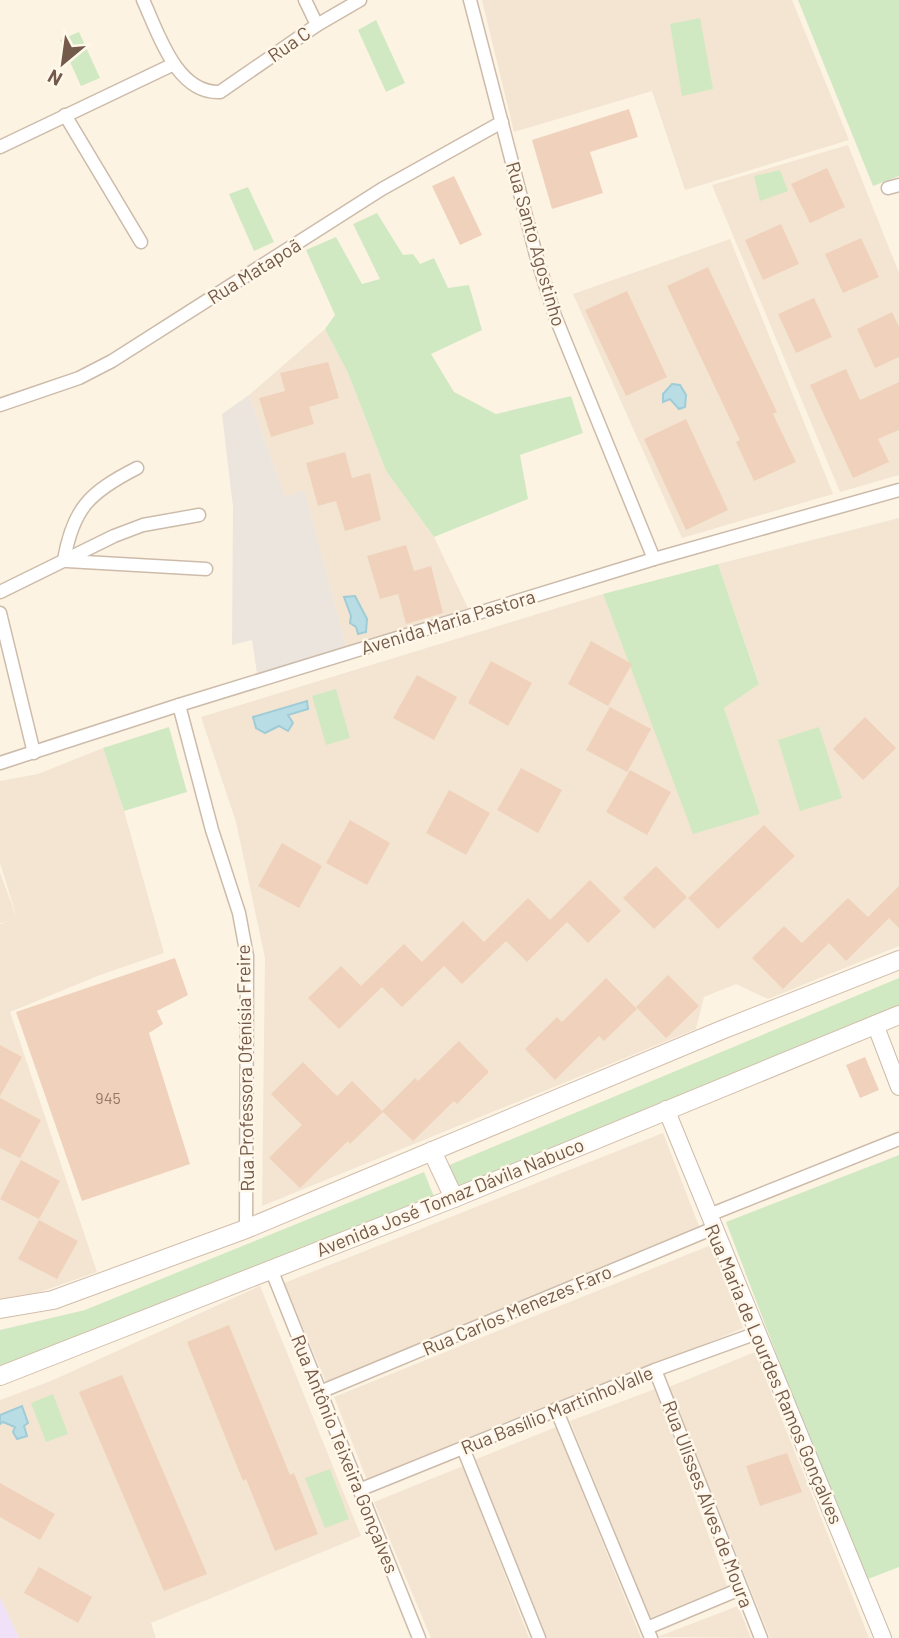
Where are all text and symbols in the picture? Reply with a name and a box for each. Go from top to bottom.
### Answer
street label: Rua C [263,21,315,66]
north arrow [28,28,98,98]
text: N [43,65,66,91]
street label: Rua Santo Agostinho [502,159,571,329]
street label: Rua Matapoã [203,233,305,308]
street label: Avenida Maria Pastora [358,584,538,659]
street label: Rua Professora Ofenísia Freire [231,944,258,1192]
house number: 945 [95,1088,121,1107]
street label: Avenida José Tomaz Dávila Nabuco [313,1132,587,1261]
street label: Rua Maria de Lourdes Ramos Gonçalves [701,1220,848,1527]
street label: Rua Carlos Menezes Faro [419,1259,615,1360]
street label: Rua Antônio Teixeira Gonçalves [287,1331,404,1577]
street label: Rua Basílio MartinhoValle [457,1360,656,1459]
street label: Rua Ulisses Alves de Moura [658,1397,759,1611]

